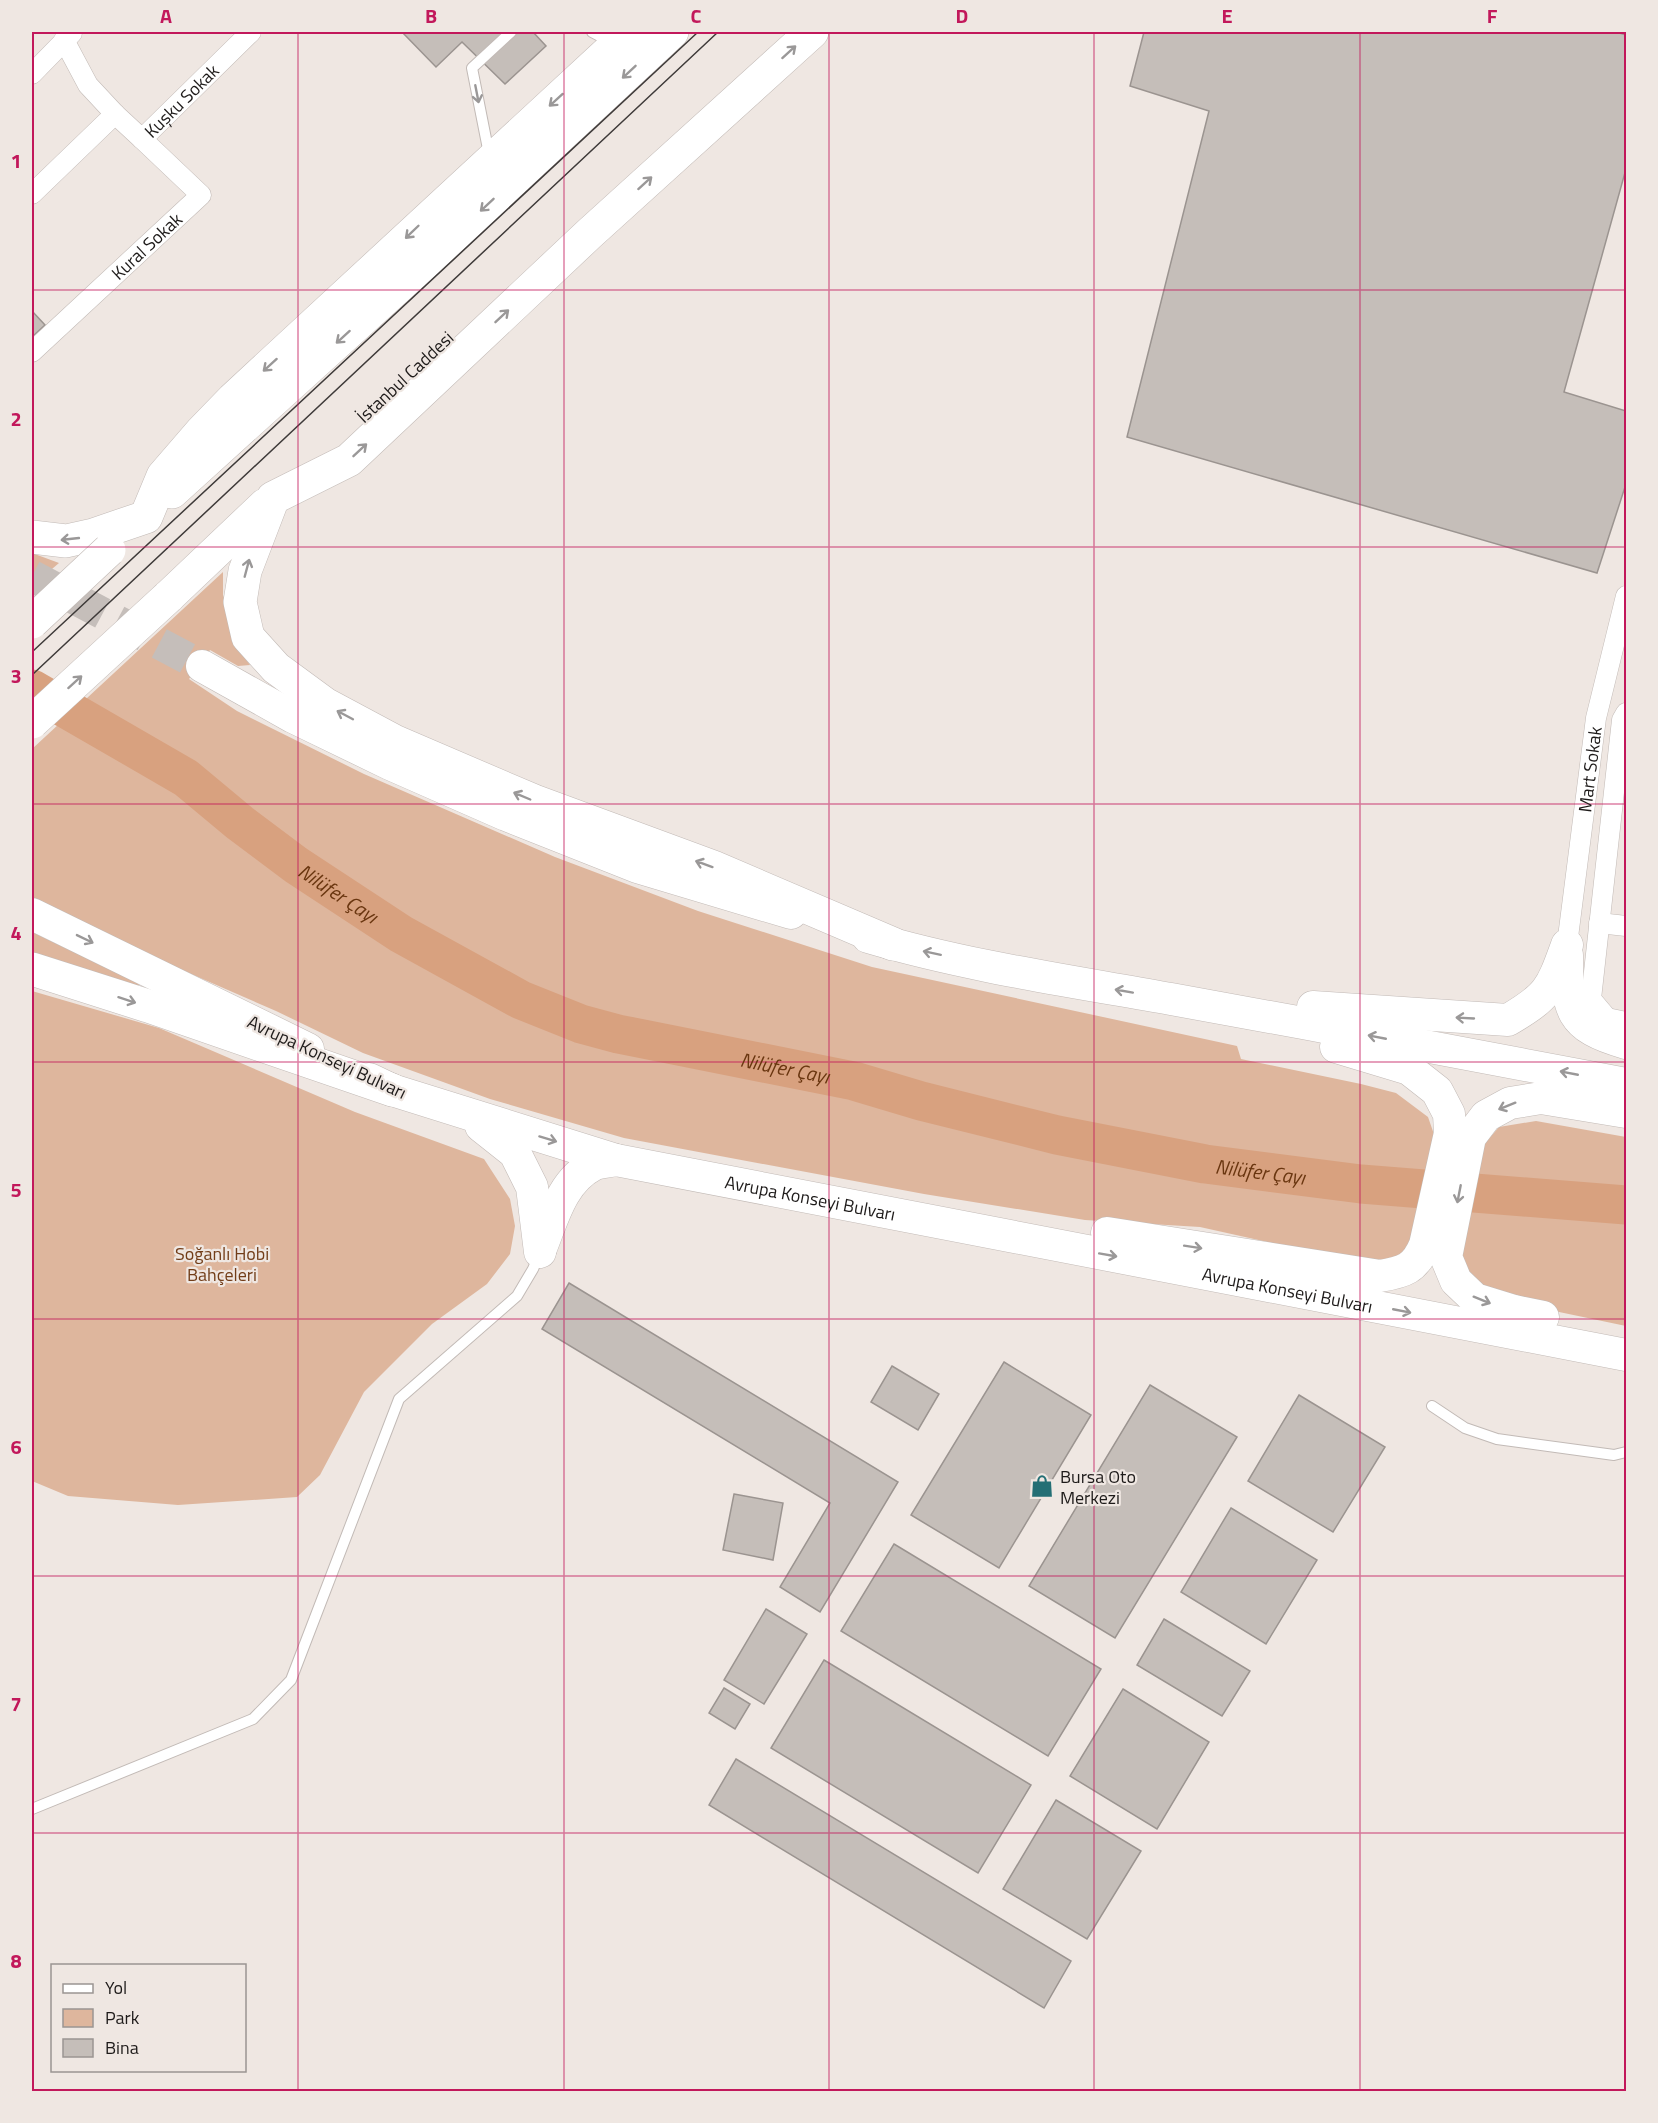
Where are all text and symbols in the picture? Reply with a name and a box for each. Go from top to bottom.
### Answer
text: A [160,0,172,31]
text: B [425,0,437,31]
text: C [691,0,702,31]
text: D [956,0,968,31]
text: E [1221,0,1233,31]
text: F [1487,0,1498,31]
one-way arrow [781,45,796,59]
street label: Kuşku Sokak [138,57,225,144]
one-way arrow [622,64,637,78]
one-way arrow [472,83,483,103]
one-way arrow [548,92,563,107]
text: 1 [10,145,22,176]
one-way arrow [637,176,652,190]
one-way arrow [480,198,495,212]
street label: Kural Sokak [105,206,188,286]
one-way arrow [405,224,420,239]
one-way arrow [494,309,509,323]
street label: İstanbul Caddesi [350,325,460,429]
one-way arrow [336,330,351,344]
one-way arrow [263,358,278,372]
text: 2 [10,403,22,434]
one-way arrow [352,443,367,457]
one-way arrow [61,534,80,545]
one-way arrow [241,559,253,578]
text: 3 [10,660,22,691]
one-way arrow [67,675,82,689]
one-way arrow [336,709,354,720]
street label: Mart Sokak [1571,725,1608,814]
one-way arrow [513,790,531,801]
water label: Nilüfer Çayı [292,855,386,932]
one-way arrow [696,858,714,869]
text: 4 [10,917,22,948]
one-way arrow [75,934,93,945]
one-way arrow [923,947,943,958]
one-way arrow [1114,985,1134,996]
one-way arrow [117,995,136,1006]
street label: Avrupa Konseyi Bulvarı [243,1008,411,1106]
one-way arrow [1456,1012,1476,1023]
one-way arrow [1368,1031,1388,1042]
water label: Nilüfer Çayı [738,1043,834,1092]
one-way arrow [1560,1067,1579,1078]
one-way arrow [1499,1101,1517,1112]
one-way arrow [538,1134,557,1145]
water label: Nilüfer Çayı [1214,1150,1309,1192]
street label: Avrupa Konseyi Bulvarı [723,1168,898,1227]
text: 5 [10,1174,22,1205]
one-way arrow [1453,1184,1464,1203]
park label: Soğanlı Hobi Bahçeleri [175,1240,269,1288]
one-way arrow [1183,1242,1203,1253]
one-way arrow [1097,1250,1117,1261]
street label: Avrupa Konseyi Bulvarı [1200,1260,1375,1319]
one-way arrow [1472,1295,1490,1306]
one-way arrow [1392,1306,1412,1317]
text: 6 [10,1431,22,1462]
place label: Bursa Oto Merkezi [1060,1463,1136,1511]
shop icon: Bursa Oto Merkezi [1029,1473,1055,1499]
text: 7 [10,1688,22,1719]
text: 8 [10,1945,22,1976]
legend [51,1964,246,2072]
text: Yol [105,1974,127,2001]
text: Park [105,2004,140,2031]
text: Bina [105,2034,139,2061]

